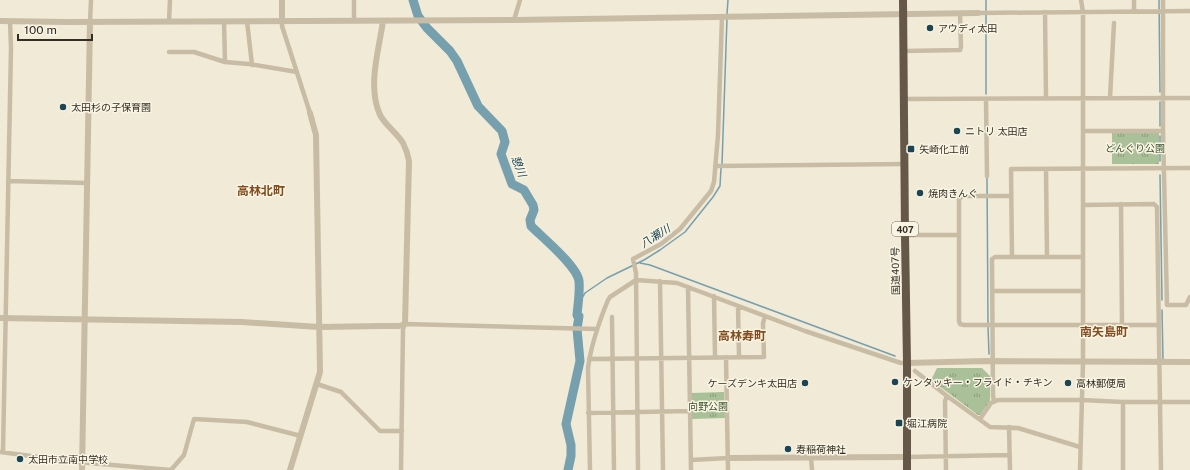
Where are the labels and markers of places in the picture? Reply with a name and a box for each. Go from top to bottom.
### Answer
place label: アウディ太田 [938,22,997,34]
marker: アウディ太田 [925,23,935,33]
place label: 太田杉の子保育園 [71,101,151,113]
marker: 太田杉の子保育園 [58,102,68,112]
place label: ニトリ 太田店 [965,125,1027,137]
marker: ニトリ 太田店 [952,126,962,136]
place label: 矢崎化工前 [919,143,969,155]
marker: 矢崎化工前 [906,144,916,154]
place label: 焼肉きんぐ [928,187,978,199]
marker: 焼肉きんぐ [915,188,925,198]
place label: ケンタッキー・フライド・チキン [903,376,1052,388]
place label: ケーズデンキ太田店 [708,377,797,389]
marker: ケンタッキー・フライド・チキン [890,377,900,387]
place label: 高林郵便局 [1076,377,1126,389]
marker: ケーズデンキ太田店 [800,378,810,388]
marker: 高林郵便局 [1063,378,1073,388]
place label: 堀江病院 [907,417,947,429]
marker: 堀江病院 [894,418,904,428]
place label: 寿稲荷神社 [796,443,846,455]
marker: 寿稲荷神社 [783,444,793,454]
place label: 太田市立南中学校 [28,453,108,465]
marker: 太田市立南中学校 [15,454,25,464]

